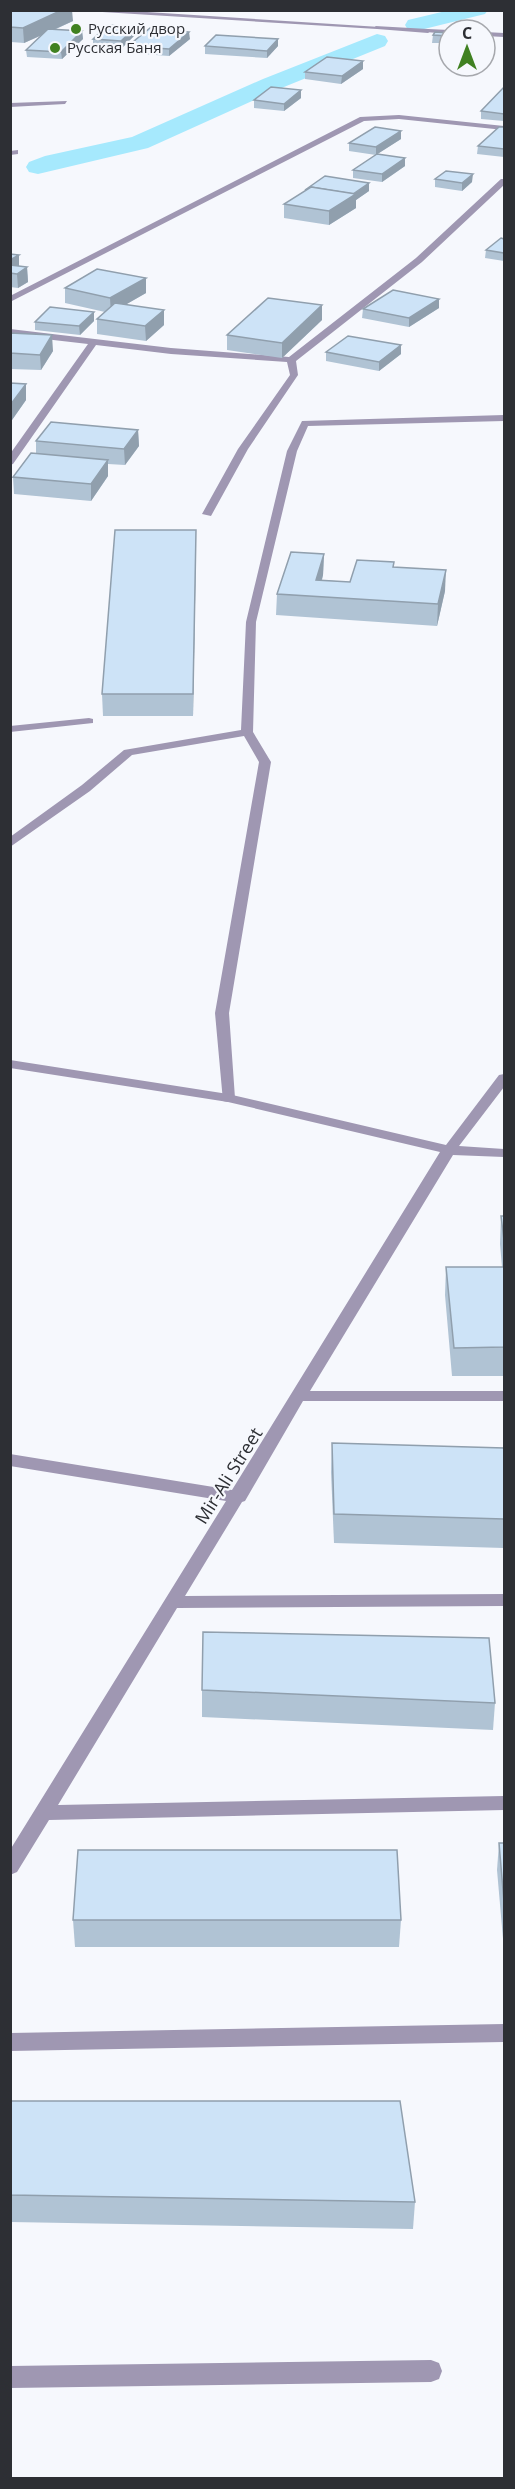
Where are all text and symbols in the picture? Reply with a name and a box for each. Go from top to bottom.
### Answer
place label: Русский двор [88,18,185,38]
north arrow [437,18,497,78]
marker: Русский двор [69,22,83,36]
text: С [462,22,472,44]
place label: Русская Баня [67,37,162,57]
marker: Русская Баня [48,41,62,55]
street label: Mir-Ali Street [189,1423,267,1528]

